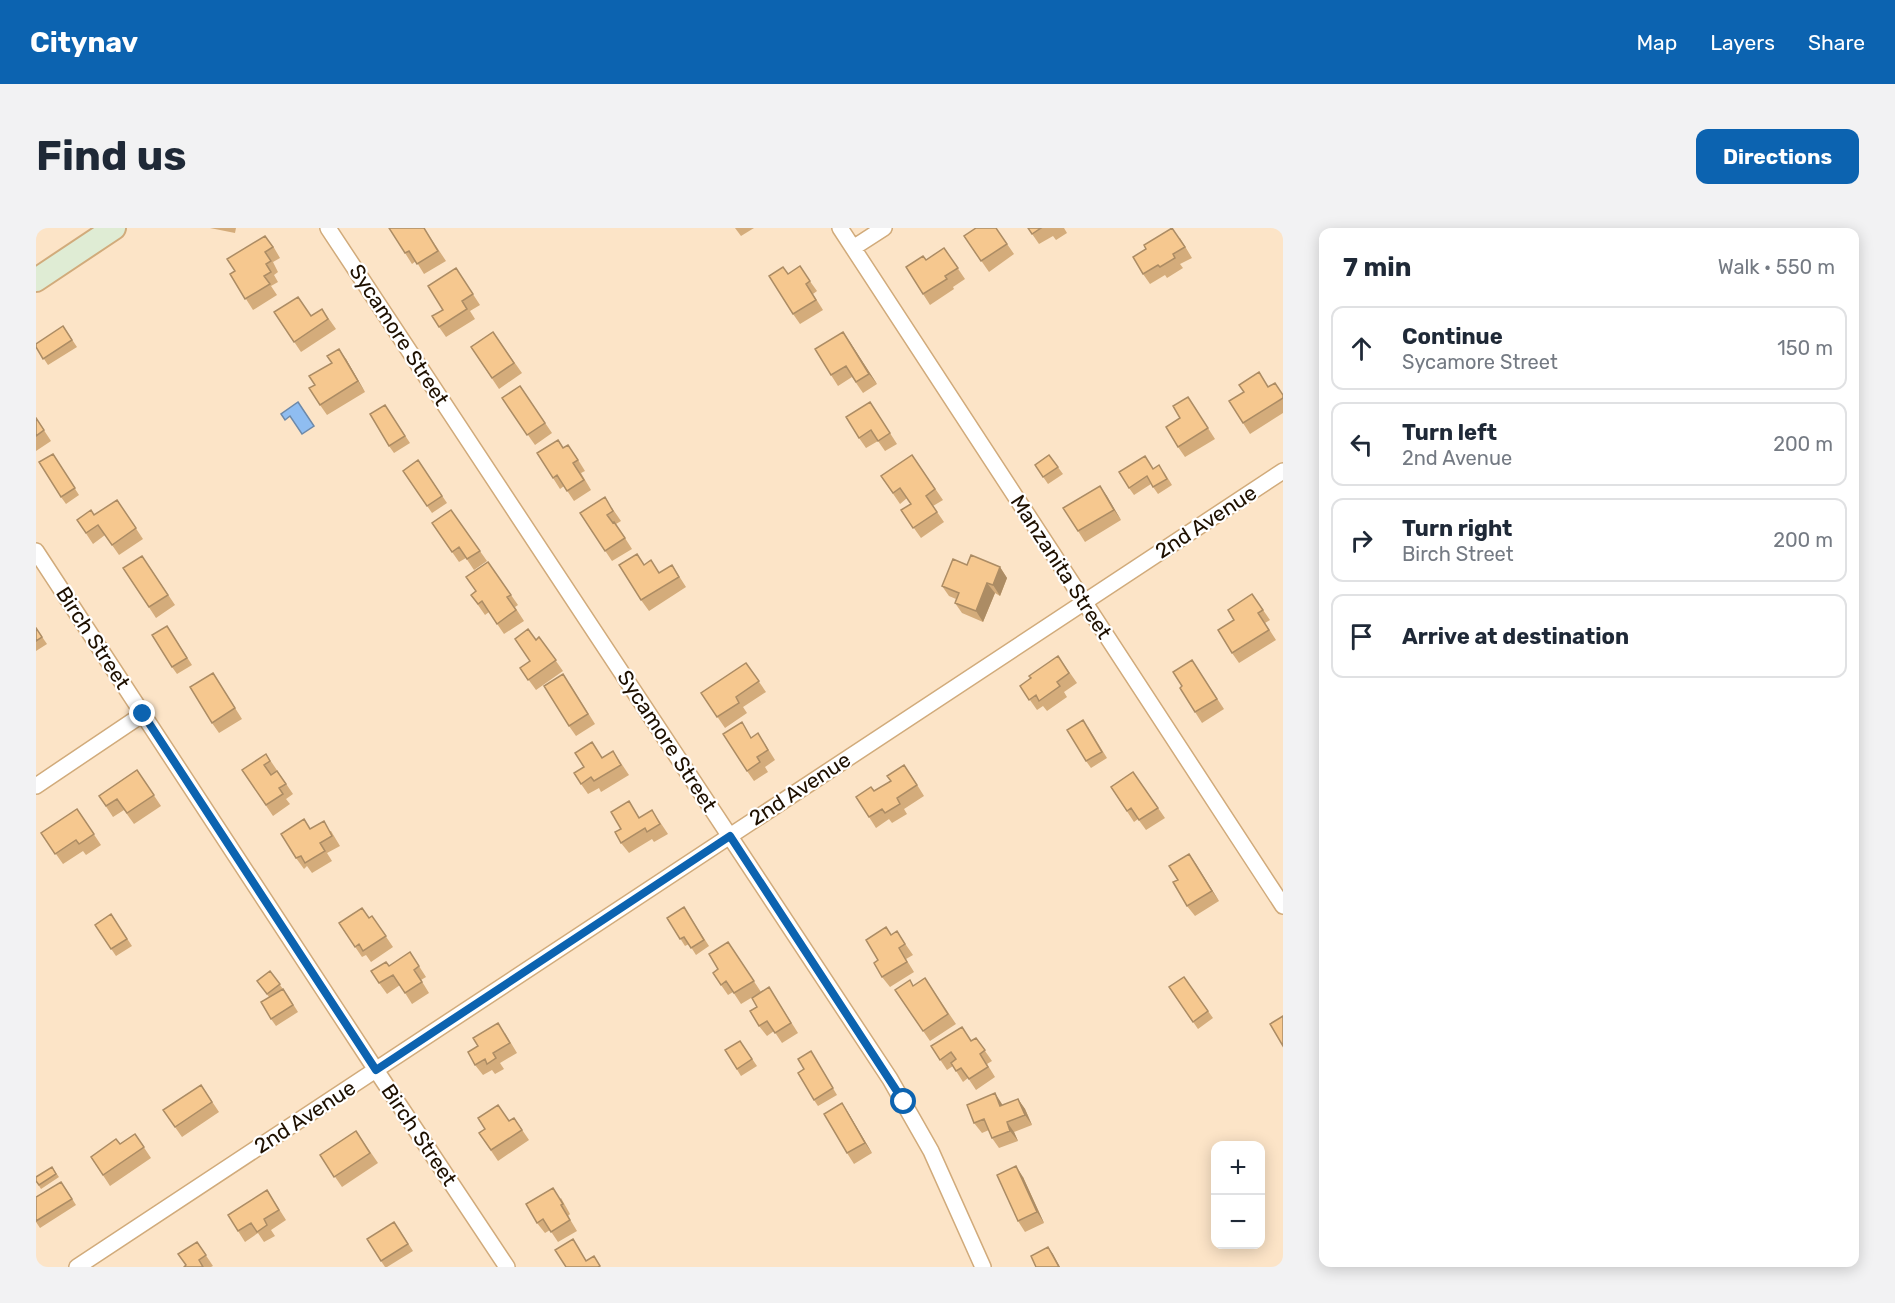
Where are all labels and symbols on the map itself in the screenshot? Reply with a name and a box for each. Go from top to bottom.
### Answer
street label: Sycamore Street [344,259,454,410]
street label: 2nd Avenue [1150,480,1261,564]
street label: Manzanita Street [1006,490,1117,643]
street label: Birch Street [51,582,136,694]
street label: Sycamore Street [612,665,722,816]
route end [129,700,155,726]
street label: 2nd Avenue [744,747,855,831]
street label: 2nd Avenue [249,1075,360,1159]
street label: Birch Street [376,1079,463,1190]
route start [890,1088,916,1114]

